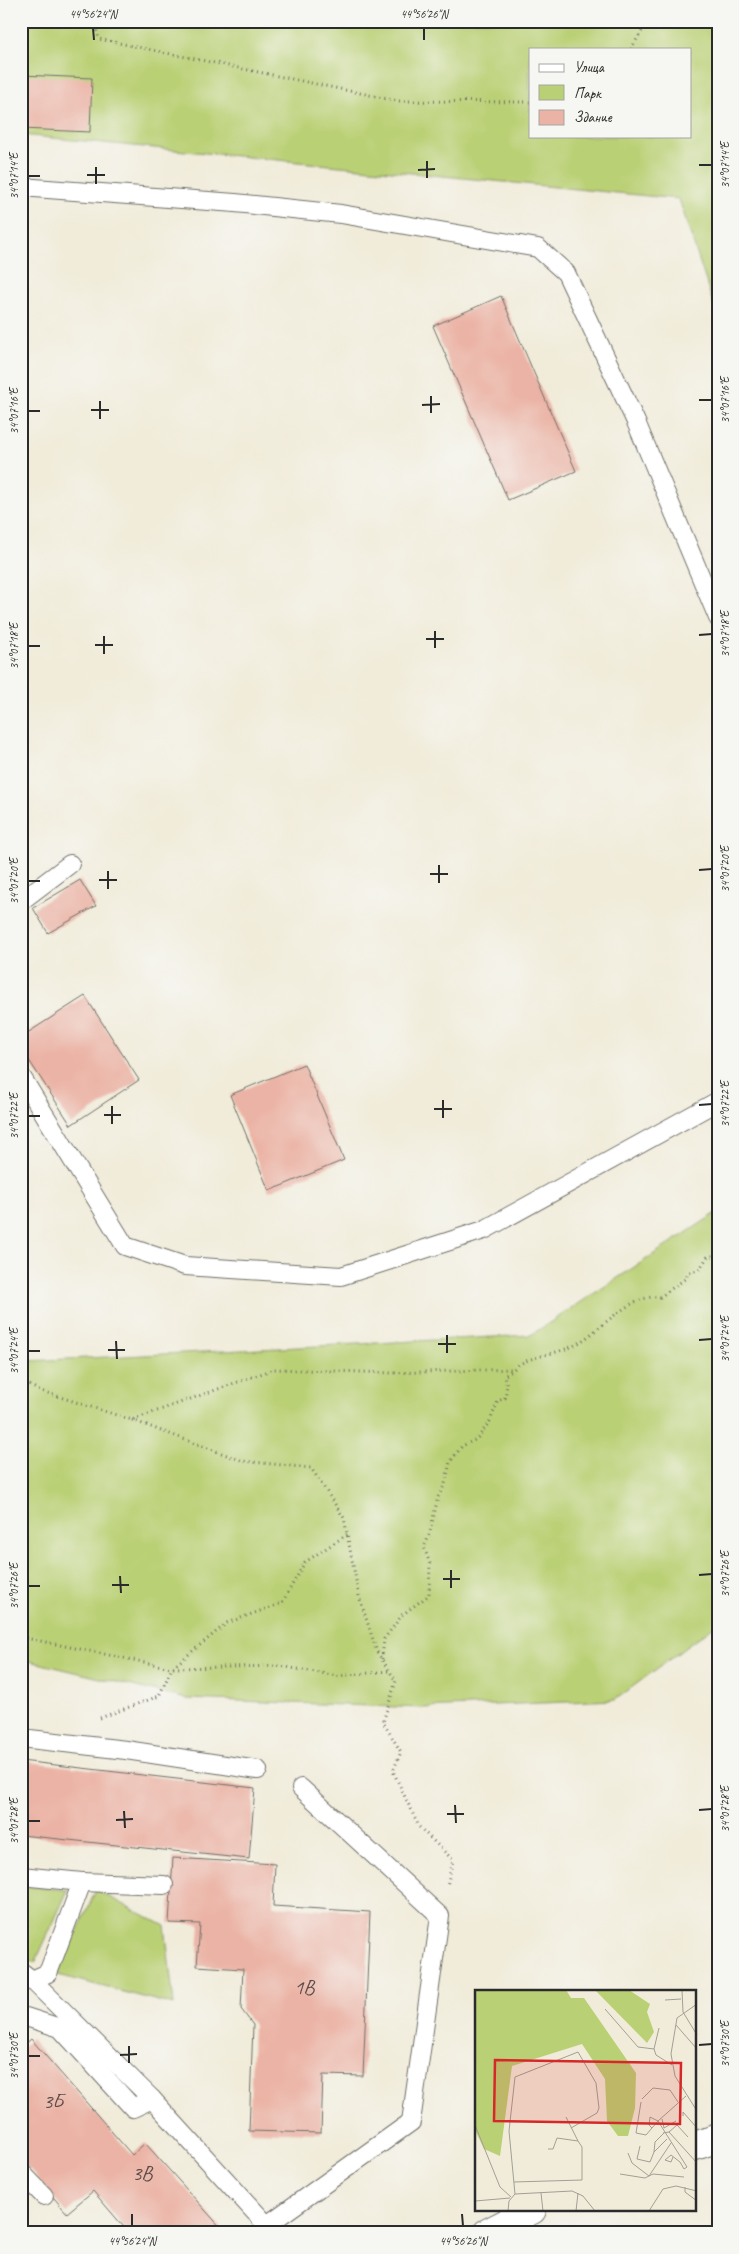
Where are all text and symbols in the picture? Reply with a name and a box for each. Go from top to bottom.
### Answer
text: 44°56'24"N [69,6,118,22]
text: 44°56'26"N [400,6,449,22]
legend [529,48,692,138]
text: Улица [574,58,605,77]
text: Парк [574,84,602,103]
text: Здание [574,108,613,127]
text: 34°07'14"E [717,140,733,188]
text: 34°07'14"E [6,151,22,199]
text: 34°07'16"E [717,375,733,423]
text: 34°07'16"E [6,386,22,434]
text: 34°07'18"E [717,609,733,657]
text: 34°07'18"E [6,621,22,669]
text: 34°07'20"E [717,844,733,892]
text: 34°07'20"E [6,856,22,904]
text: 34°07'22"E [717,1079,733,1127]
text: 34°07'22"E [6,1091,22,1139]
text: 34°07'24"E [717,1314,733,1362]
text: 34°07'24"E [6,1326,22,1374]
text: 34°07'26"E [717,1549,733,1597]
text: 34°07'26"E [6,1561,22,1609]
text: 34°07'28"E [717,1784,733,1832]
text: 34°07'28"E [6,1796,22,1844]
house number: 1В [294,1974,316,2000]
inset map [475,1990,696,2212]
text: 34°07'30"E [717,2019,733,2067]
text: 34°07'30"E [6,2031,22,2079]
house number: 3Б [43,2088,66,2114]
house number: 3В [132,2160,154,2186]
text: 44°56'24"N [108,2233,157,2249]
text: 44°56'26"N [439,2233,488,2249]

